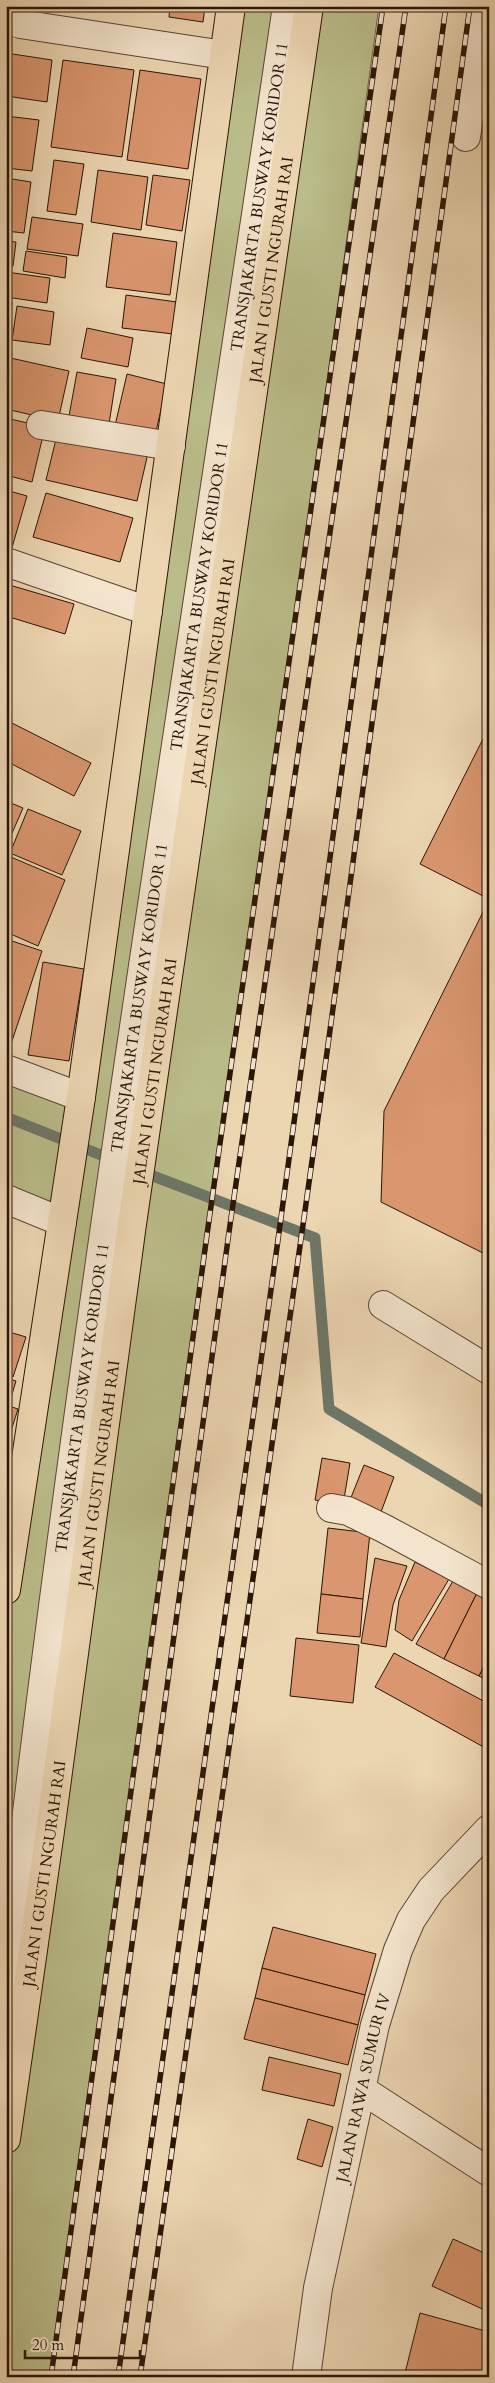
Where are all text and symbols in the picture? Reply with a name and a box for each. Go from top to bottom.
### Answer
street label: TRANSJAKARTA BUSWAY KORIDOR 11 [226,41,294,353]
street label: JALAN I GUSTI NGURAH RAI [244,155,299,386]
street label: TRANSJAKARTA BUSWAY KORIDOR 11 [165,440,234,753]
street label: JALAN I GUSTI NGURAH RAI [186,557,241,788]
street label: TRANSJAKARTA BUSWAY KORIDOR 11 [106,842,173,1154]
street label: JALAN I GUSTI NGURAH RAI [128,957,182,1188]
street label: TRANSJAKARTA BUSWAY KORIDOR 11 [50,1241,115,1554]
street label: JALAN I GUSTI NGURAH RAI [73,1359,125,1590]
street label: JALAN I GUSTI NGURAH RAI [18,1759,71,1990]
street label: JALAN RAWA SUMUR IV [331,1990,396,2187]
scale bar [25,2328,140,2360]
text: 20 m [32,2335,64,2355]

